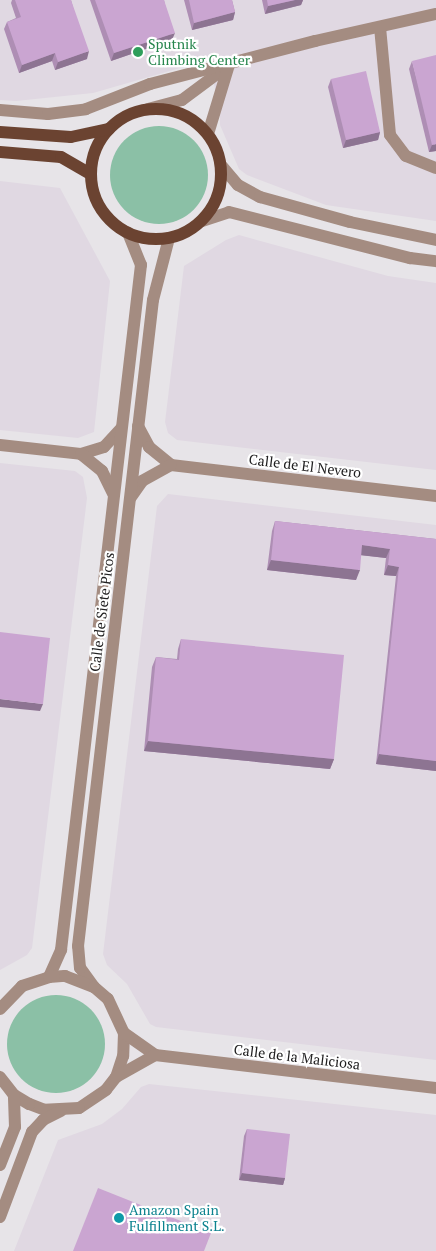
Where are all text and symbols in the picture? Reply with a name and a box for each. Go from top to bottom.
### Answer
place label: Sputnik Climbing Center [148,36,250,68]
marker: Sputnik Climbing Center [132,46,144,58]
street label: Calle de El Nevero [248,451,362,481]
street label: Calle de Siete Picos [86,551,118,673]
street label: Calle de la Maliciosa [233,1041,361,1073]
place label: Amazon Spain Fulfillment S.L. [129,1202,225,1234]
marker: Amazon Spain Fulfillment S.L. [113,1212,125,1224]

